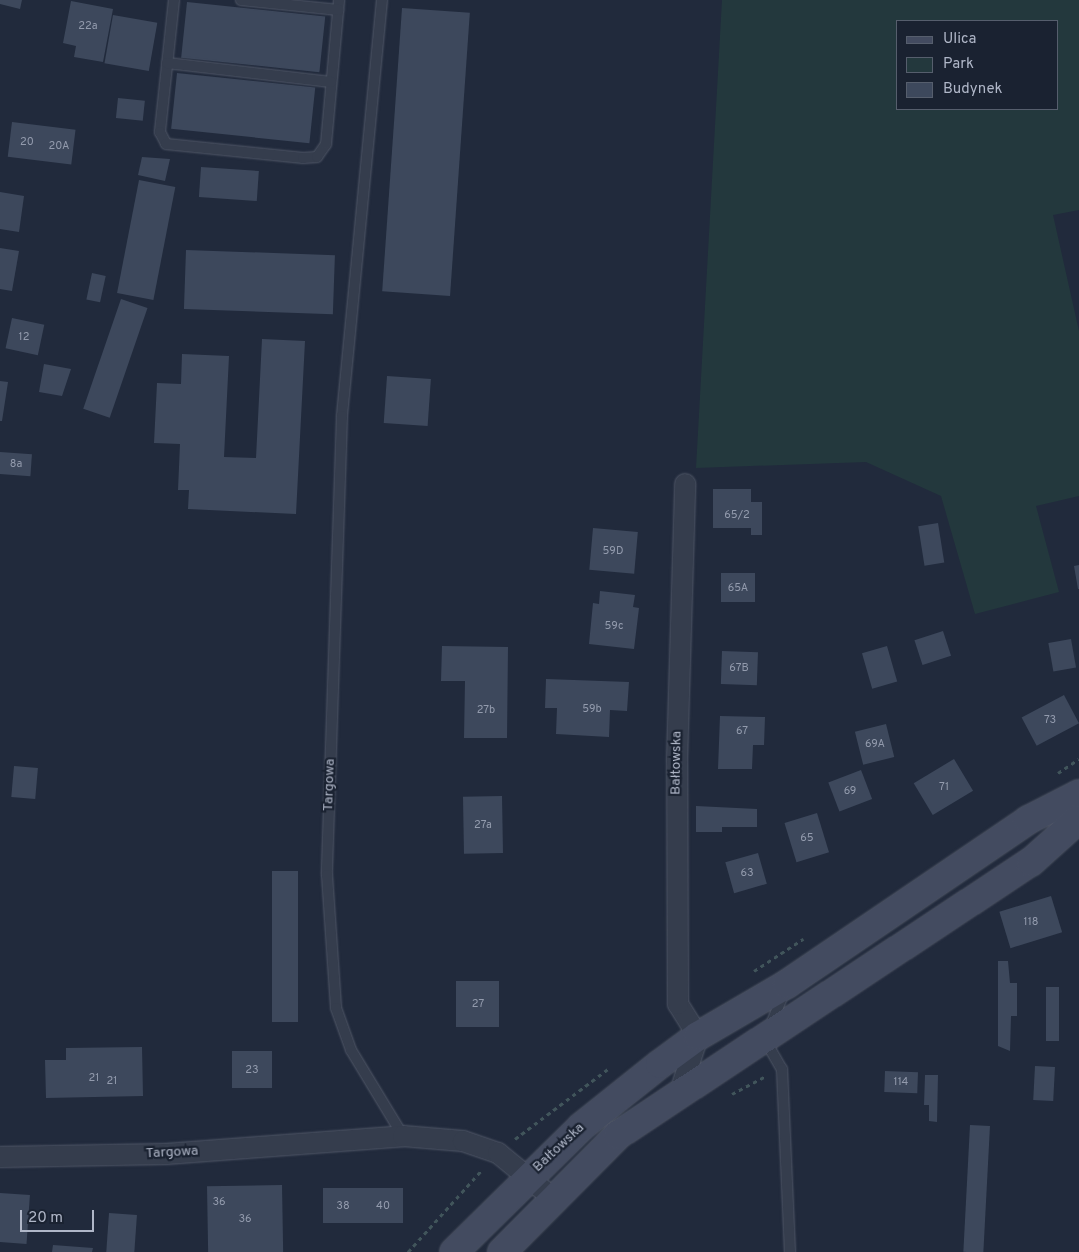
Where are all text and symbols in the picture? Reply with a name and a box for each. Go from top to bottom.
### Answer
house number: 22a [78,19,98,33]
legend [896,20,1059,110]
text: Ulica [943,30,976,49]
text: Park [943,55,974,74]
text: Budynek [943,80,1002,99]
house number: 20 [20,135,34,149]
house number: 20A [49,139,69,153]
house number: 12 [19,330,29,344]
house number: 8a [10,457,22,471]
house number: 65/2 [724,508,750,522]
house number: 59D [603,544,623,558]
house number: 65A [728,581,748,595]
house number: 59c [605,619,623,633]
house number: 67B [729,661,749,675]
house number: 59b [582,702,602,716]
house number: 27b [477,703,495,717]
house number: 73 [1044,713,1056,727]
house number: 67 [736,724,748,738]
street label: Bałtowska [668,731,686,795]
house number: 69A [865,737,885,751]
street label: Targowa [321,758,339,812]
house number: 71 [939,780,949,794]
house number: 69 [844,784,856,798]
house number: 27a [474,818,492,832]
house number: 65 [800,831,814,845]
house number: 63 [740,866,754,880]
house number: 118 [1024,915,1038,929]
house number: 27 [472,997,484,1011]
house number: 23 [245,1063,259,1077]
house number: 21 [89,1071,99,1085]
house number: 21 [107,1074,117,1088]
house number: 114 [894,1075,908,1089]
street label: Bałtowska [530,1120,588,1176]
street label: Targowa [145,1143,199,1163]
house number: 36 [212,1195,226,1209]
house number: 38 [336,1199,350,1213]
house number: 40 [376,1199,390,1213]
scale bar [22,1200,96,1232]
text: 20 m [28,1209,63,1228]
house number: 36 [238,1212,252,1226]

